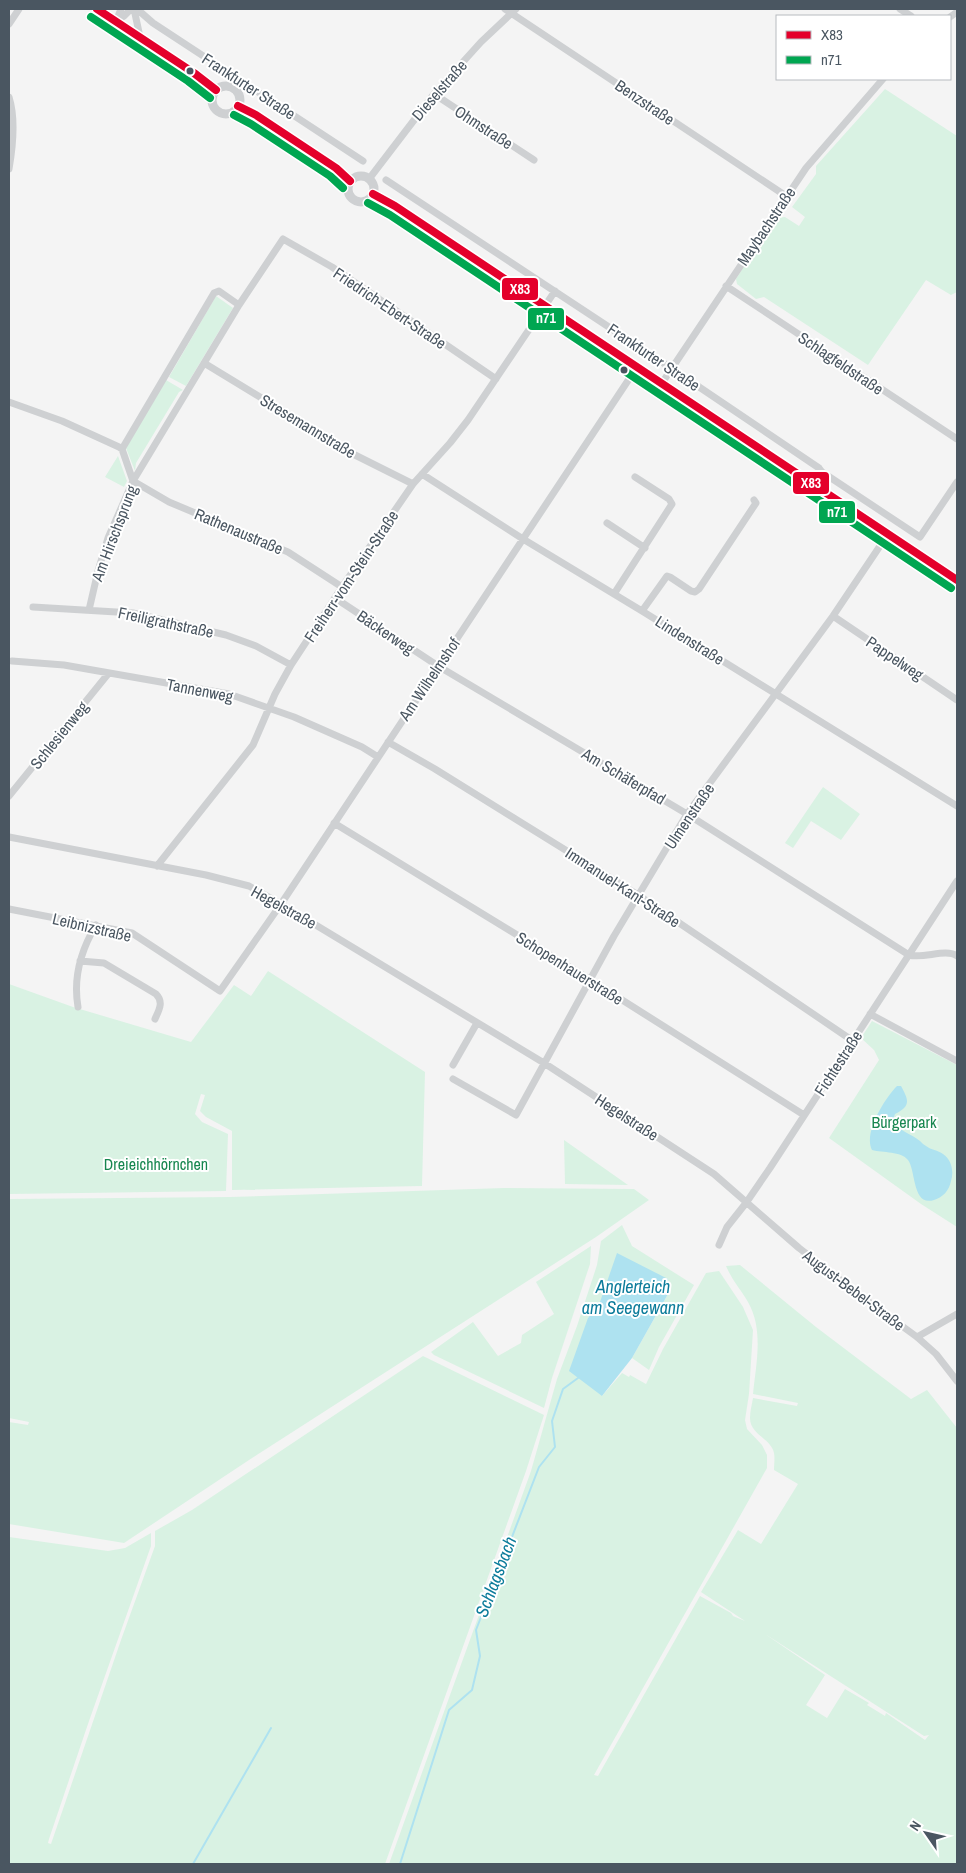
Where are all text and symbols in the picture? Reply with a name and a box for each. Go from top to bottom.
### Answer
legend [776,15,951,80]
text: X83 [821,24,843,45]
street label: Frankfurter Straße [198,48,300,124]
text: n71 [821,49,842,70]
street label: Dieselstraße [406,55,472,125]
unlabelled marker [185,66,195,76]
street label: Benzstraße [611,74,679,130]
street label: Ohmstraße [450,100,518,154]
street label: Maybachstraße [732,182,800,270]
street label: Friedrich-Ebert-Straße [329,262,451,354]
line badge: X83 [501,277,539,301]
text: X83 [510,280,530,298]
line badge: n71 [527,307,565,331]
text: n71 [536,309,556,327]
street label: Frankfurter Straße [603,318,705,396]
street label: Schlagfeldstraße [794,326,888,400]
unlabelled marker [619,365,629,375]
street label: Stresemannstraße [256,389,360,463]
line badge: X83 [792,471,830,495]
text: X83 [801,474,821,492]
street label: Am Hirschsprung [85,481,143,585]
line badge: n71 [818,500,856,524]
street label: Rathenaustraße [191,502,287,560]
text: n71 [827,503,847,521]
street label: Freiherr-vom-Stein-Straße [299,506,403,646]
street label: Freiligrathstraße [116,601,216,643]
street label: Bäckerweg [353,605,420,660]
street label: Lindenstraße [651,610,729,670]
street label: Pappelweg [862,631,929,686]
street label: Am Wilhelmshof [393,633,465,726]
street label: Tannenweg [165,673,236,707]
street label: Schlesienweg [25,696,94,774]
street label: Am Schäferpfad [577,742,670,810]
street label: Ulmenstraße [659,779,719,853]
street label: Immanuel-Kant-Straße [561,842,685,932]
street label: Hegelstraße [247,880,321,934]
street label: Leibnizstraße [50,907,134,947]
street label: Schopenhauerstraße [512,926,628,1010]
street label: Fichtestraße [809,1026,867,1100]
street label: Hegelstraße [591,1088,663,1146]
park label: Bürgerpark [872,1111,937,1133]
park label: Dreieichhörnchen [104,1153,208,1175]
street label: August-Bebel-Straße [798,1244,910,1336]
water label: Anglerteich am Seegewann [582,1274,684,1320]
water label: Schlagsbach [469,1533,522,1621]
north arrow [901,1808,951,1858]
text: N [905,1817,925,1834]

